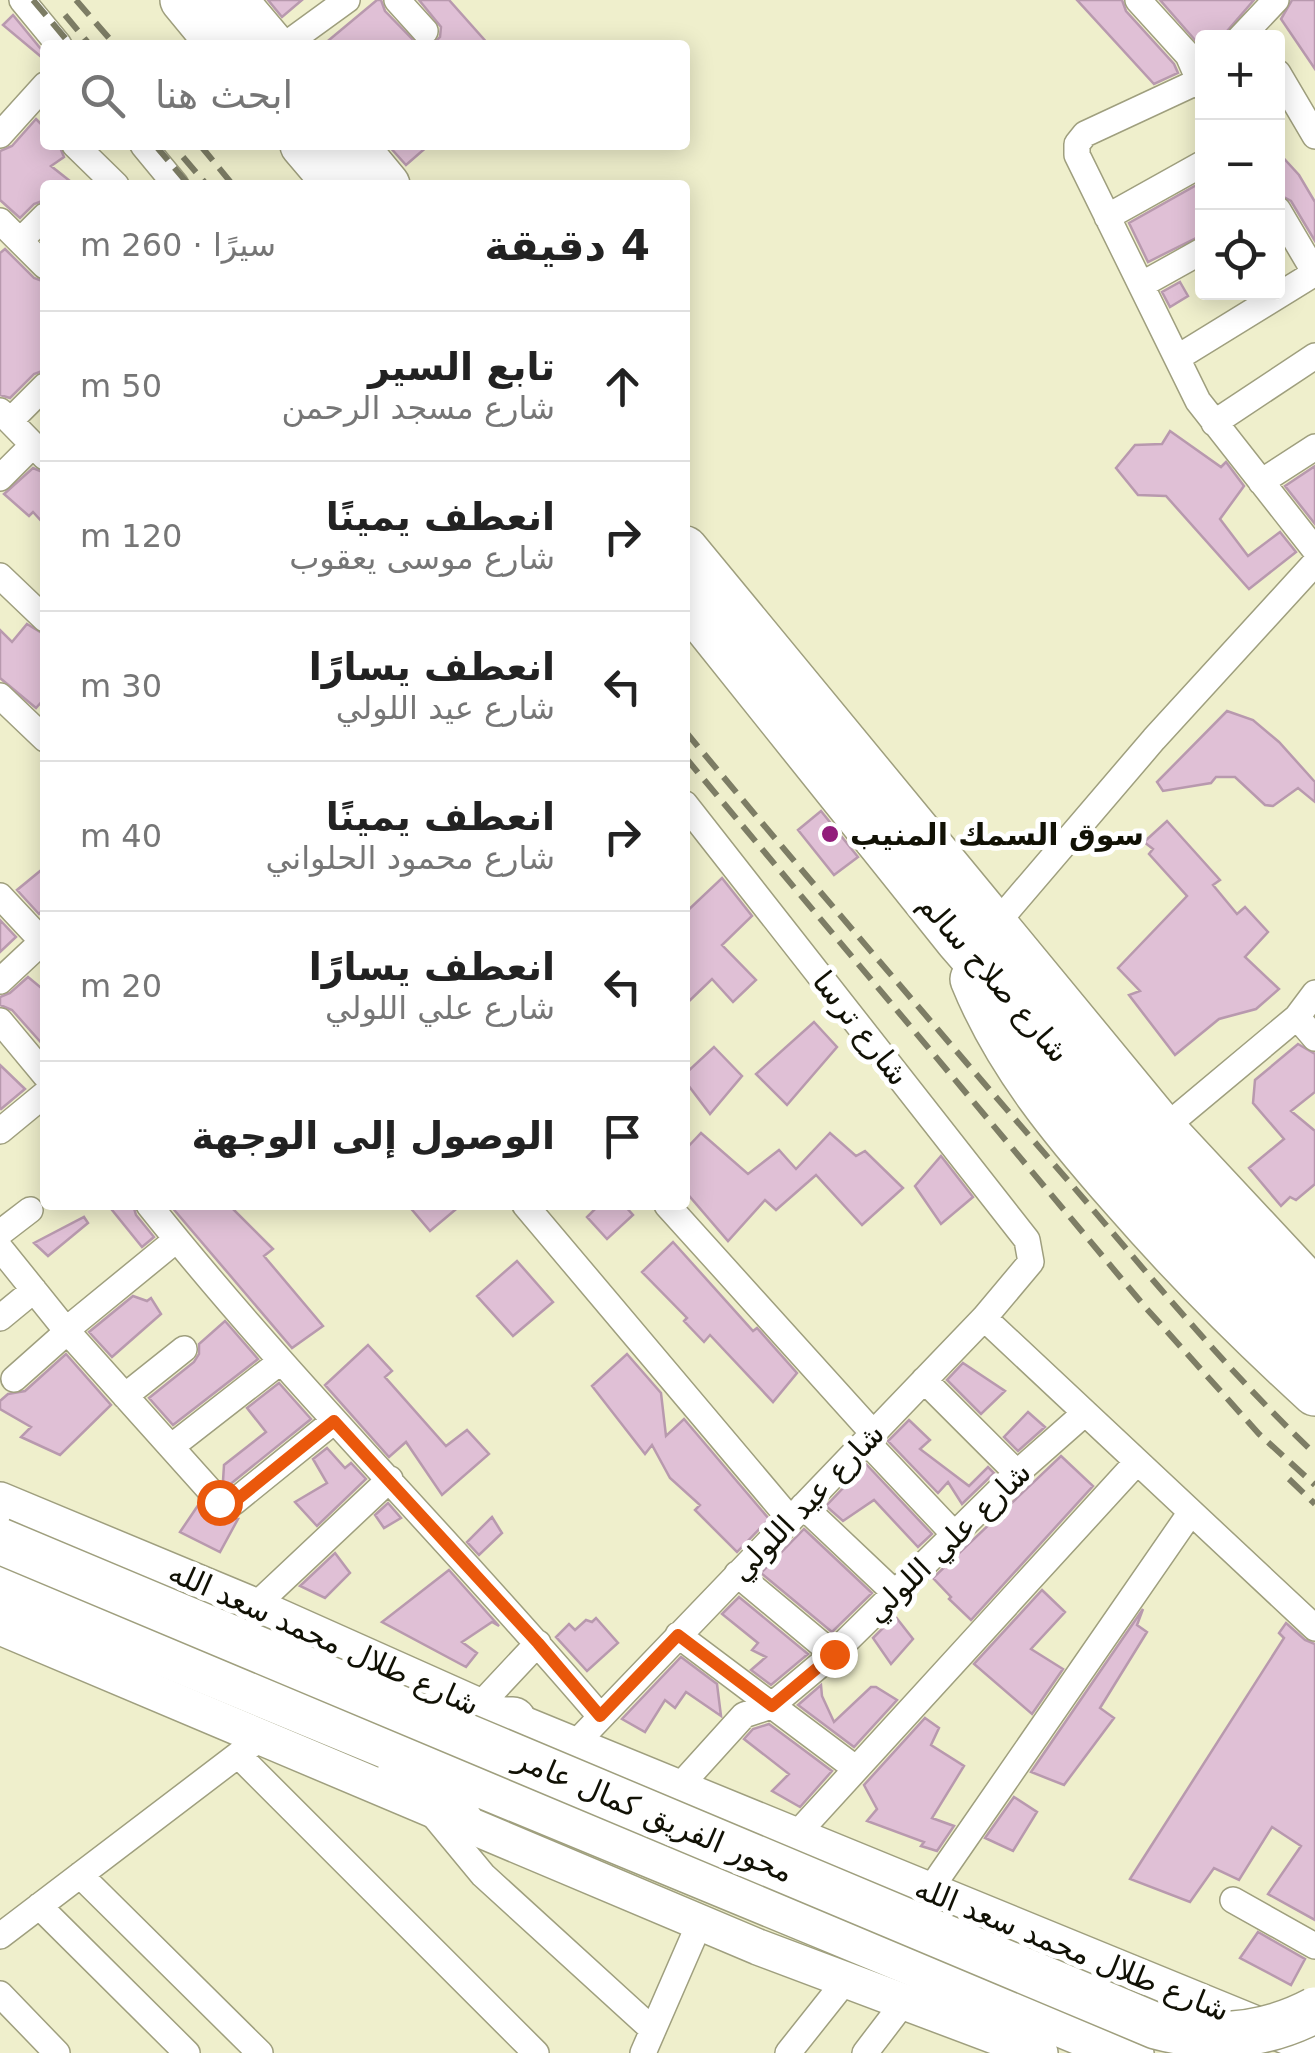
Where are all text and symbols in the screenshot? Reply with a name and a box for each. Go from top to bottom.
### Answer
map controls [1195,30,1285,300]
button: + [1195,30,1285,120]
search box [40,40,690,150]
icon: search [75,68,130,123]
text: ابحث هنا [155,73,293,117]
button: − [1195,120,1285,210]
button: locate [1195,210,1285,300]
text: 4 دقيقة [484,221,650,270]
text: سيرًا · 260 m [80,226,276,264]
text: تابع السير [368,345,555,389]
icon: ahead [595,359,650,414]
text: 50 m [80,367,162,405]
text: شارع مسجد الرحمن [281,389,555,427]
text: انعطف يمينًا [326,495,555,539]
icon: right [595,509,650,564]
text: 120 m [80,517,182,555]
text: شارع موسى يعقوب [289,539,555,577]
text: انعطف يسارًا [309,645,555,689]
icon: left [595,659,650,714]
text: 30 m [80,667,162,705]
text: شارع عيد اللولي [336,689,555,727]
text: انعطف يمينًا [326,795,555,839]
icon: right [595,809,650,864]
text: 40 m [80,817,162,855]
place label: سوق السمك المنيب [850,817,1144,852]
marker: سوق السمك المنيب [819,823,841,845]
text: شارع محمود الحلواني [266,839,555,877]
street label: شارع صلاح سالم [911,887,1077,1070]
text: انعطف يسارًا [309,945,555,989]
icon: left [595,959,650,1014]
street label: شارع ترسا [806,964,916,1092]
text: 20 m [80,967,162,1005]
text: شارع علي اللولي [325,989,555,1027]
icon: arrive [595,1109,650,1164]
text: الوصول إلى الوجهة [192,1114,555,1158]
street label: شارع عيد اللولي [723,1416,892,1589]
street label: شارع علي اللولي [858,1455,1038,1630]
route start [197,1480,243,1526]
street label: شارع طلال محمد سعد الله [164,1554,484,1722]
route end [812,1632,858,1678]
street label: محور الفريق كمال عامر [508,1740,798,1889]
street label: شارع طلال محمد سعد الله [910,1870,1234,2028]

